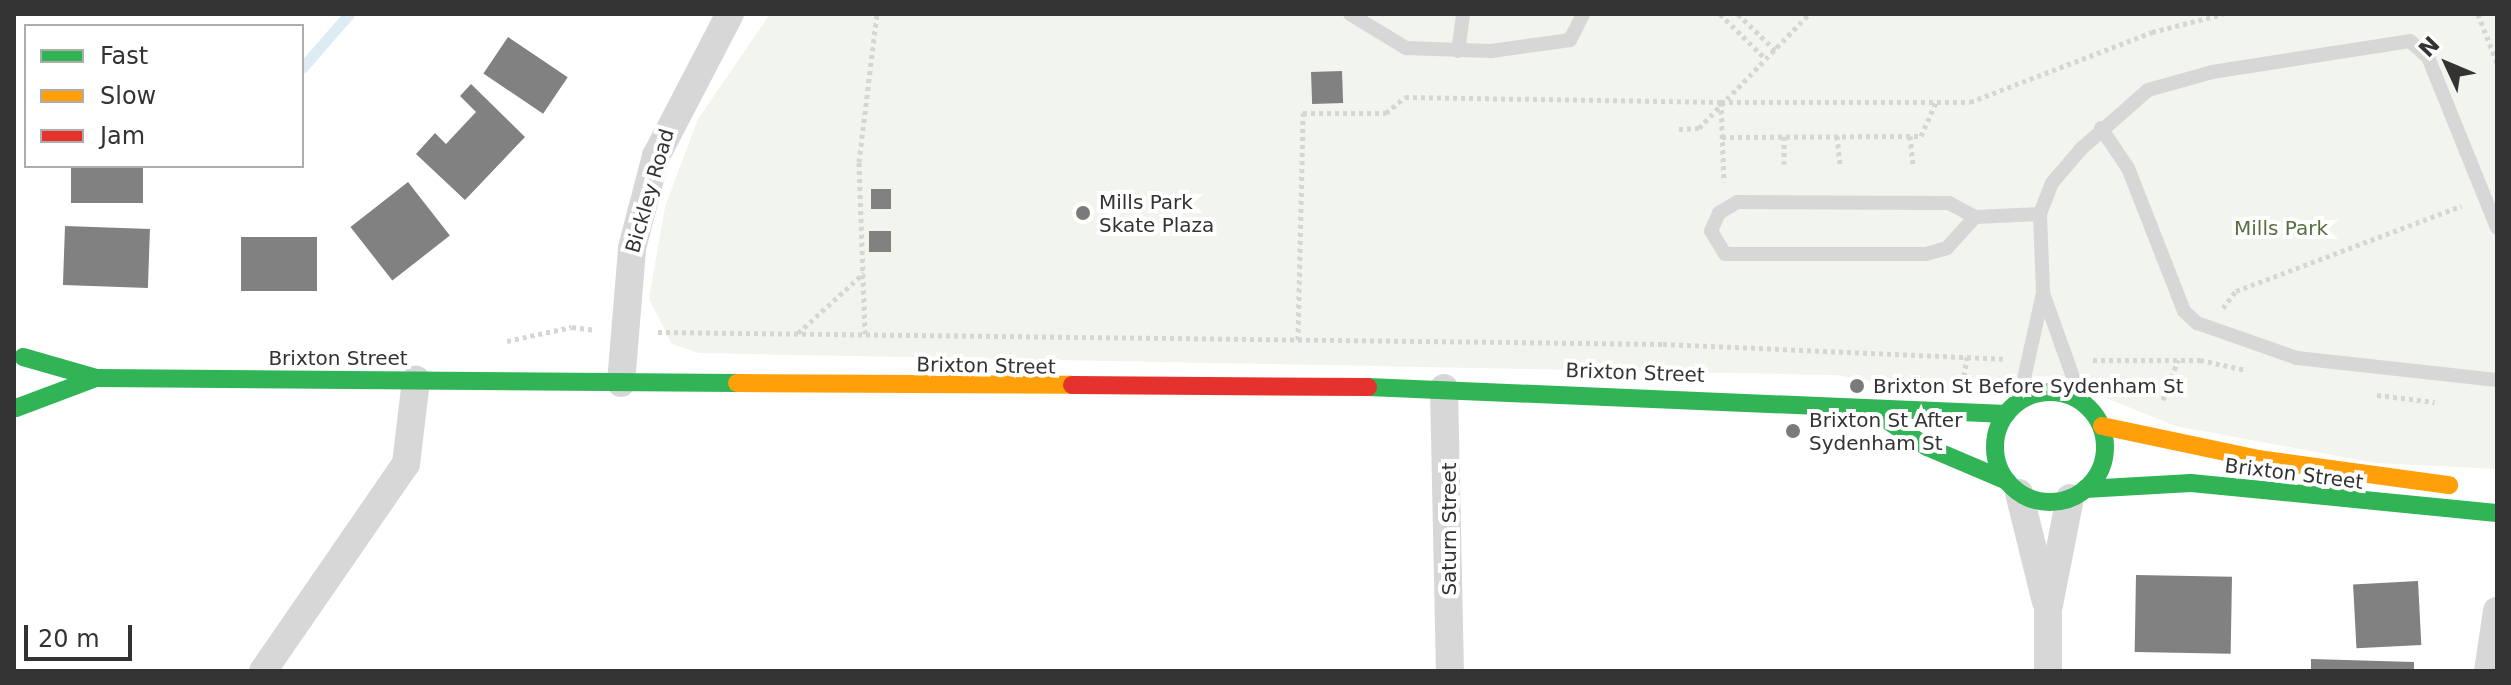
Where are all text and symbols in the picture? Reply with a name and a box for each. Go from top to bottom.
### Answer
legend [24,24,304,168]
north arrow [2407,24,2487,104]
text: N [2414,32,2445,62]
text: Fast [100,42,148,70]
text: Slow [100,82,156,110]
text: Jam [100,122,145,150]
street label: Bickley Road [621,126,679,256]
place label: Mills Park Skate Plaza [1099,190,1214,237]
marker: Mills Park Skate Plaza [1074,204,1092,222]
park label: Mills Park [2234,216,2328,240]
street label: Brixton Street [268,346,408,370]
street label: Brixton Street [916,353,1056,379]
street label: Brixton Street [1565,359,1705,387]
place label: Brixton St Before Sydenham St [1873,374,2184,398]
marker: Brixton St Before Sydenham St [1848,377,1866,395]
place label: Brixton St After Sydenham St [1809,408,1962,455]
marker: Brixton St After Sydenham St [1784,422,1802,440]
street label: Brixton Street [2223,454,2365,494]
street label: Saturn Street [1437,462,1461,596]
scale bar [28,609,136,659]
text: 20 m [38,625,100,653]

